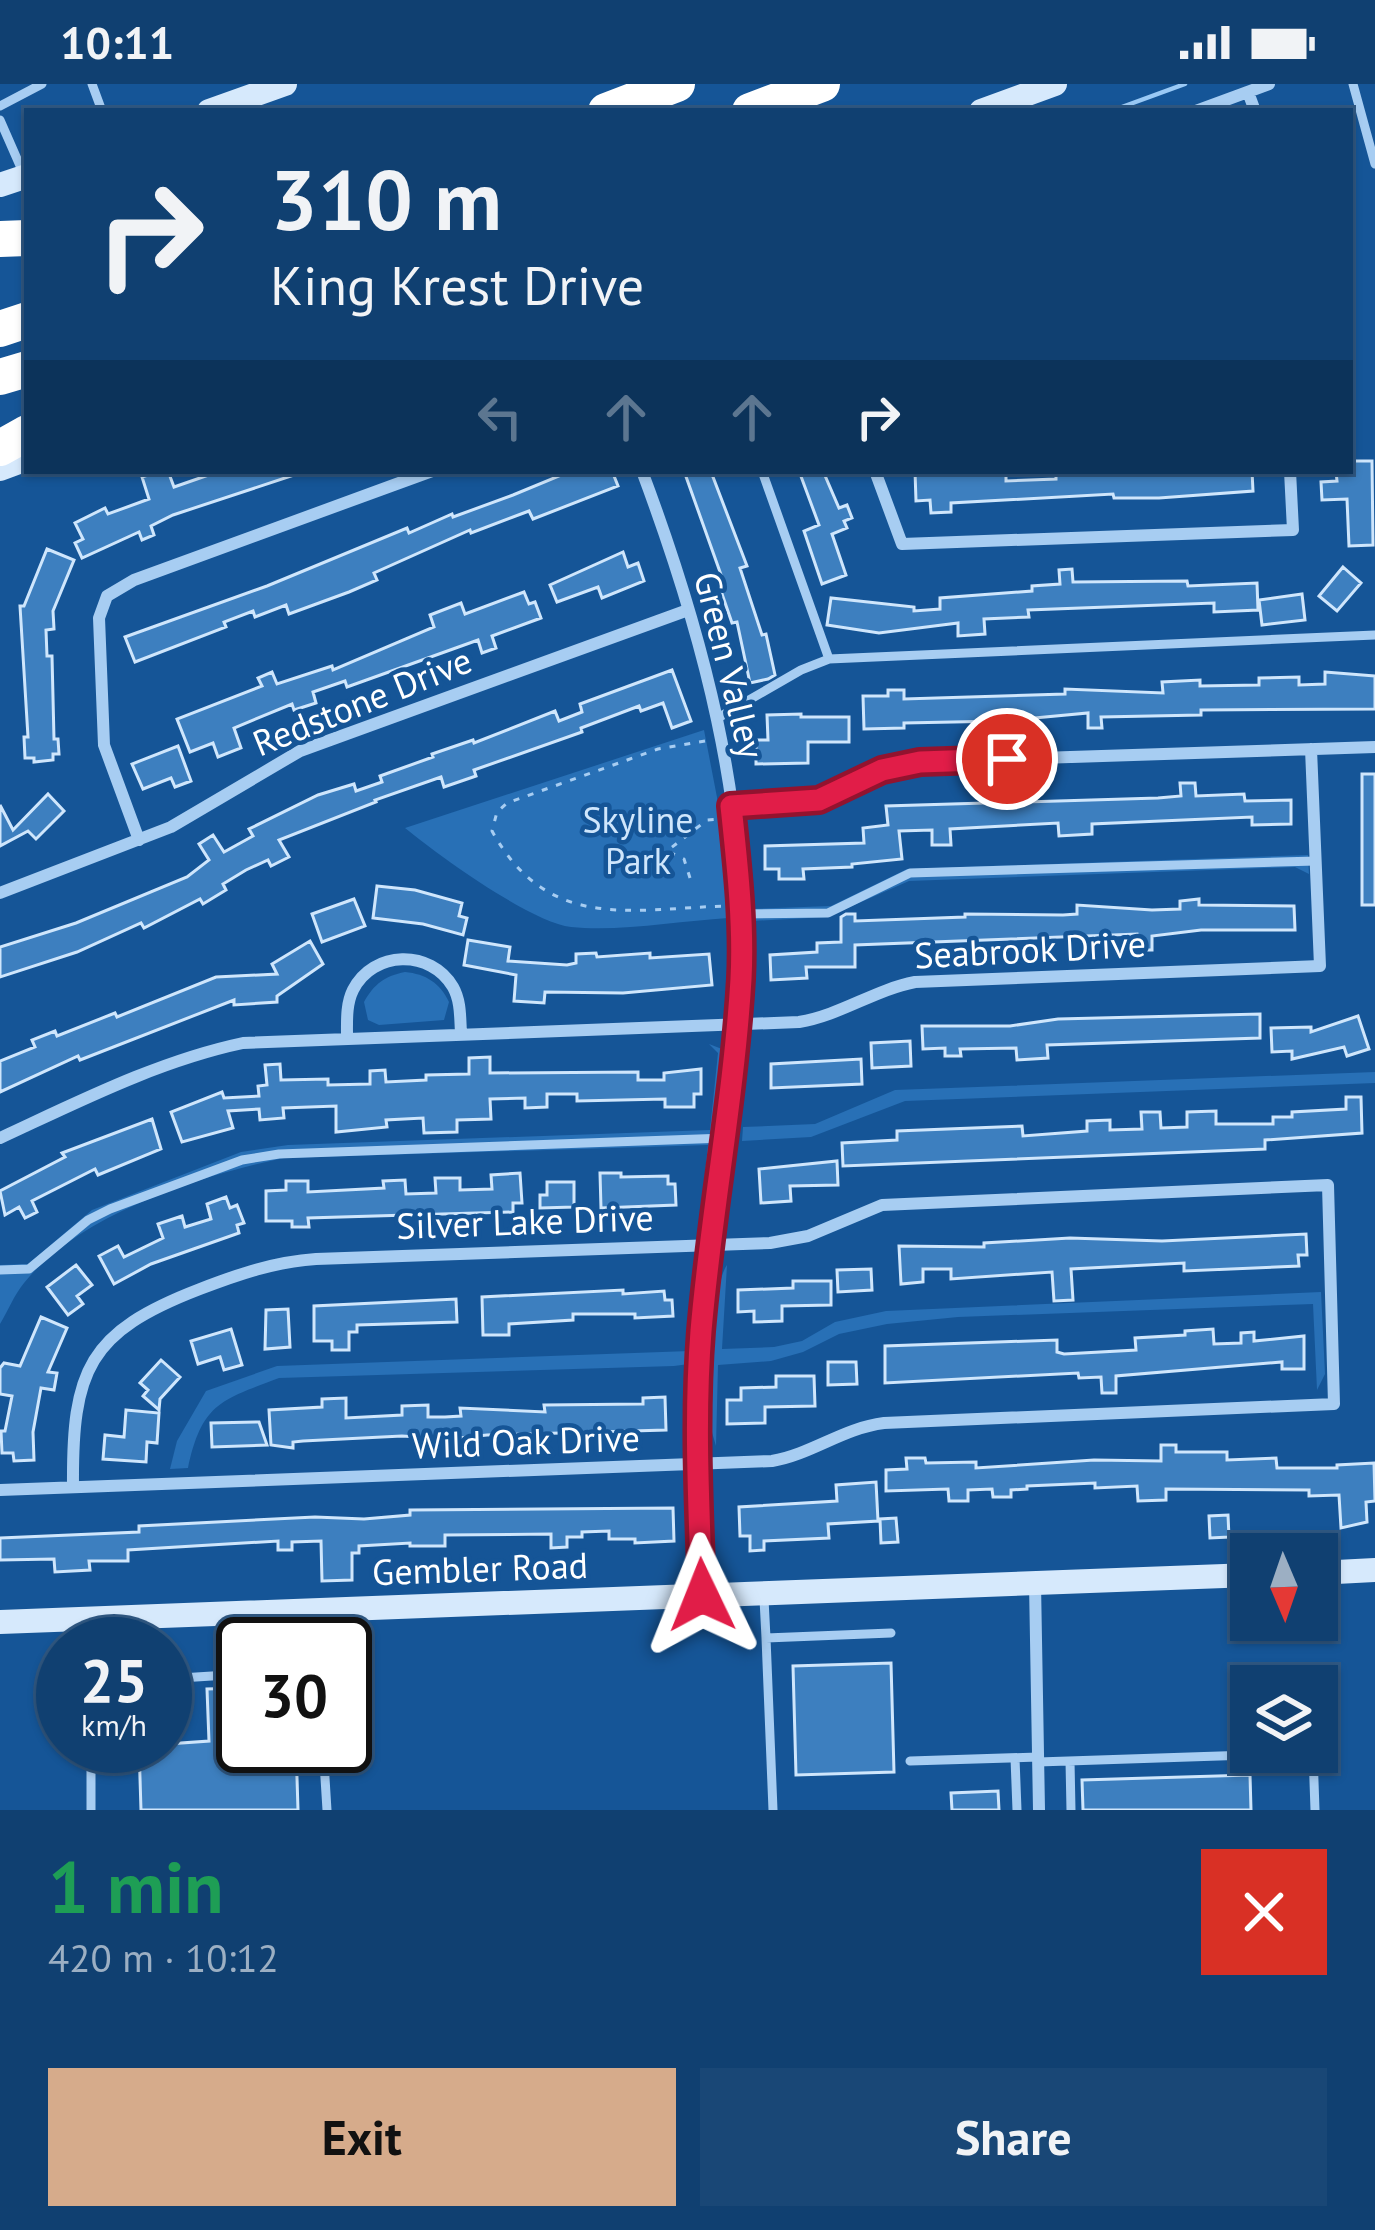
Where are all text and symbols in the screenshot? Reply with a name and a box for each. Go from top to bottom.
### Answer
text: 10:11 [60,13,174,71]
text: 310 m [270,144,502,253]
icon: right [72,156,228,312]
text: King Krest Drive [270,250,644,320]
icon: left [467,384,533,450]
icon: ahead [593,384,659,450]
icon: ahead [719,384,785,450]
icon: right [845,384,911,450]
street label: Green Valley [684,567,776,763]
street label: Redstone Drive [246,636,478,766]
pin [956,708,1058,810]
icon: arrive [974,726,1040,792]
park label: Skyline Park [582,796,694,884]
street label: Seabrook Drive [913,919,1147,979]
street label: Silver Lake Drive [396,1193,654,1249]
street label: Wild Oak Drive [411,1414,641,1468]
position arrow [639,1532,765,1658]
north arrow [1230,1533,1338,1641]
map controls [1230,1533,1338,1773]
street label: Gembler Road [371,1541,589,1595]
speed limit sign: 30 [216,1617,372,1773]
text: 25 [80,1641,148,1719]
button: layers [1230,1665,1338,1773]
text: km/h [81,1705,147,1744]
text: 1 min [48,1840,224,1933]
button: close [1201,1849,1327,1975]
text: 420 m · 10:12 [48,1932,279,1983]
button: Exit [48,2068,676,2206]
button: Share [700,2068,1327,2206]

